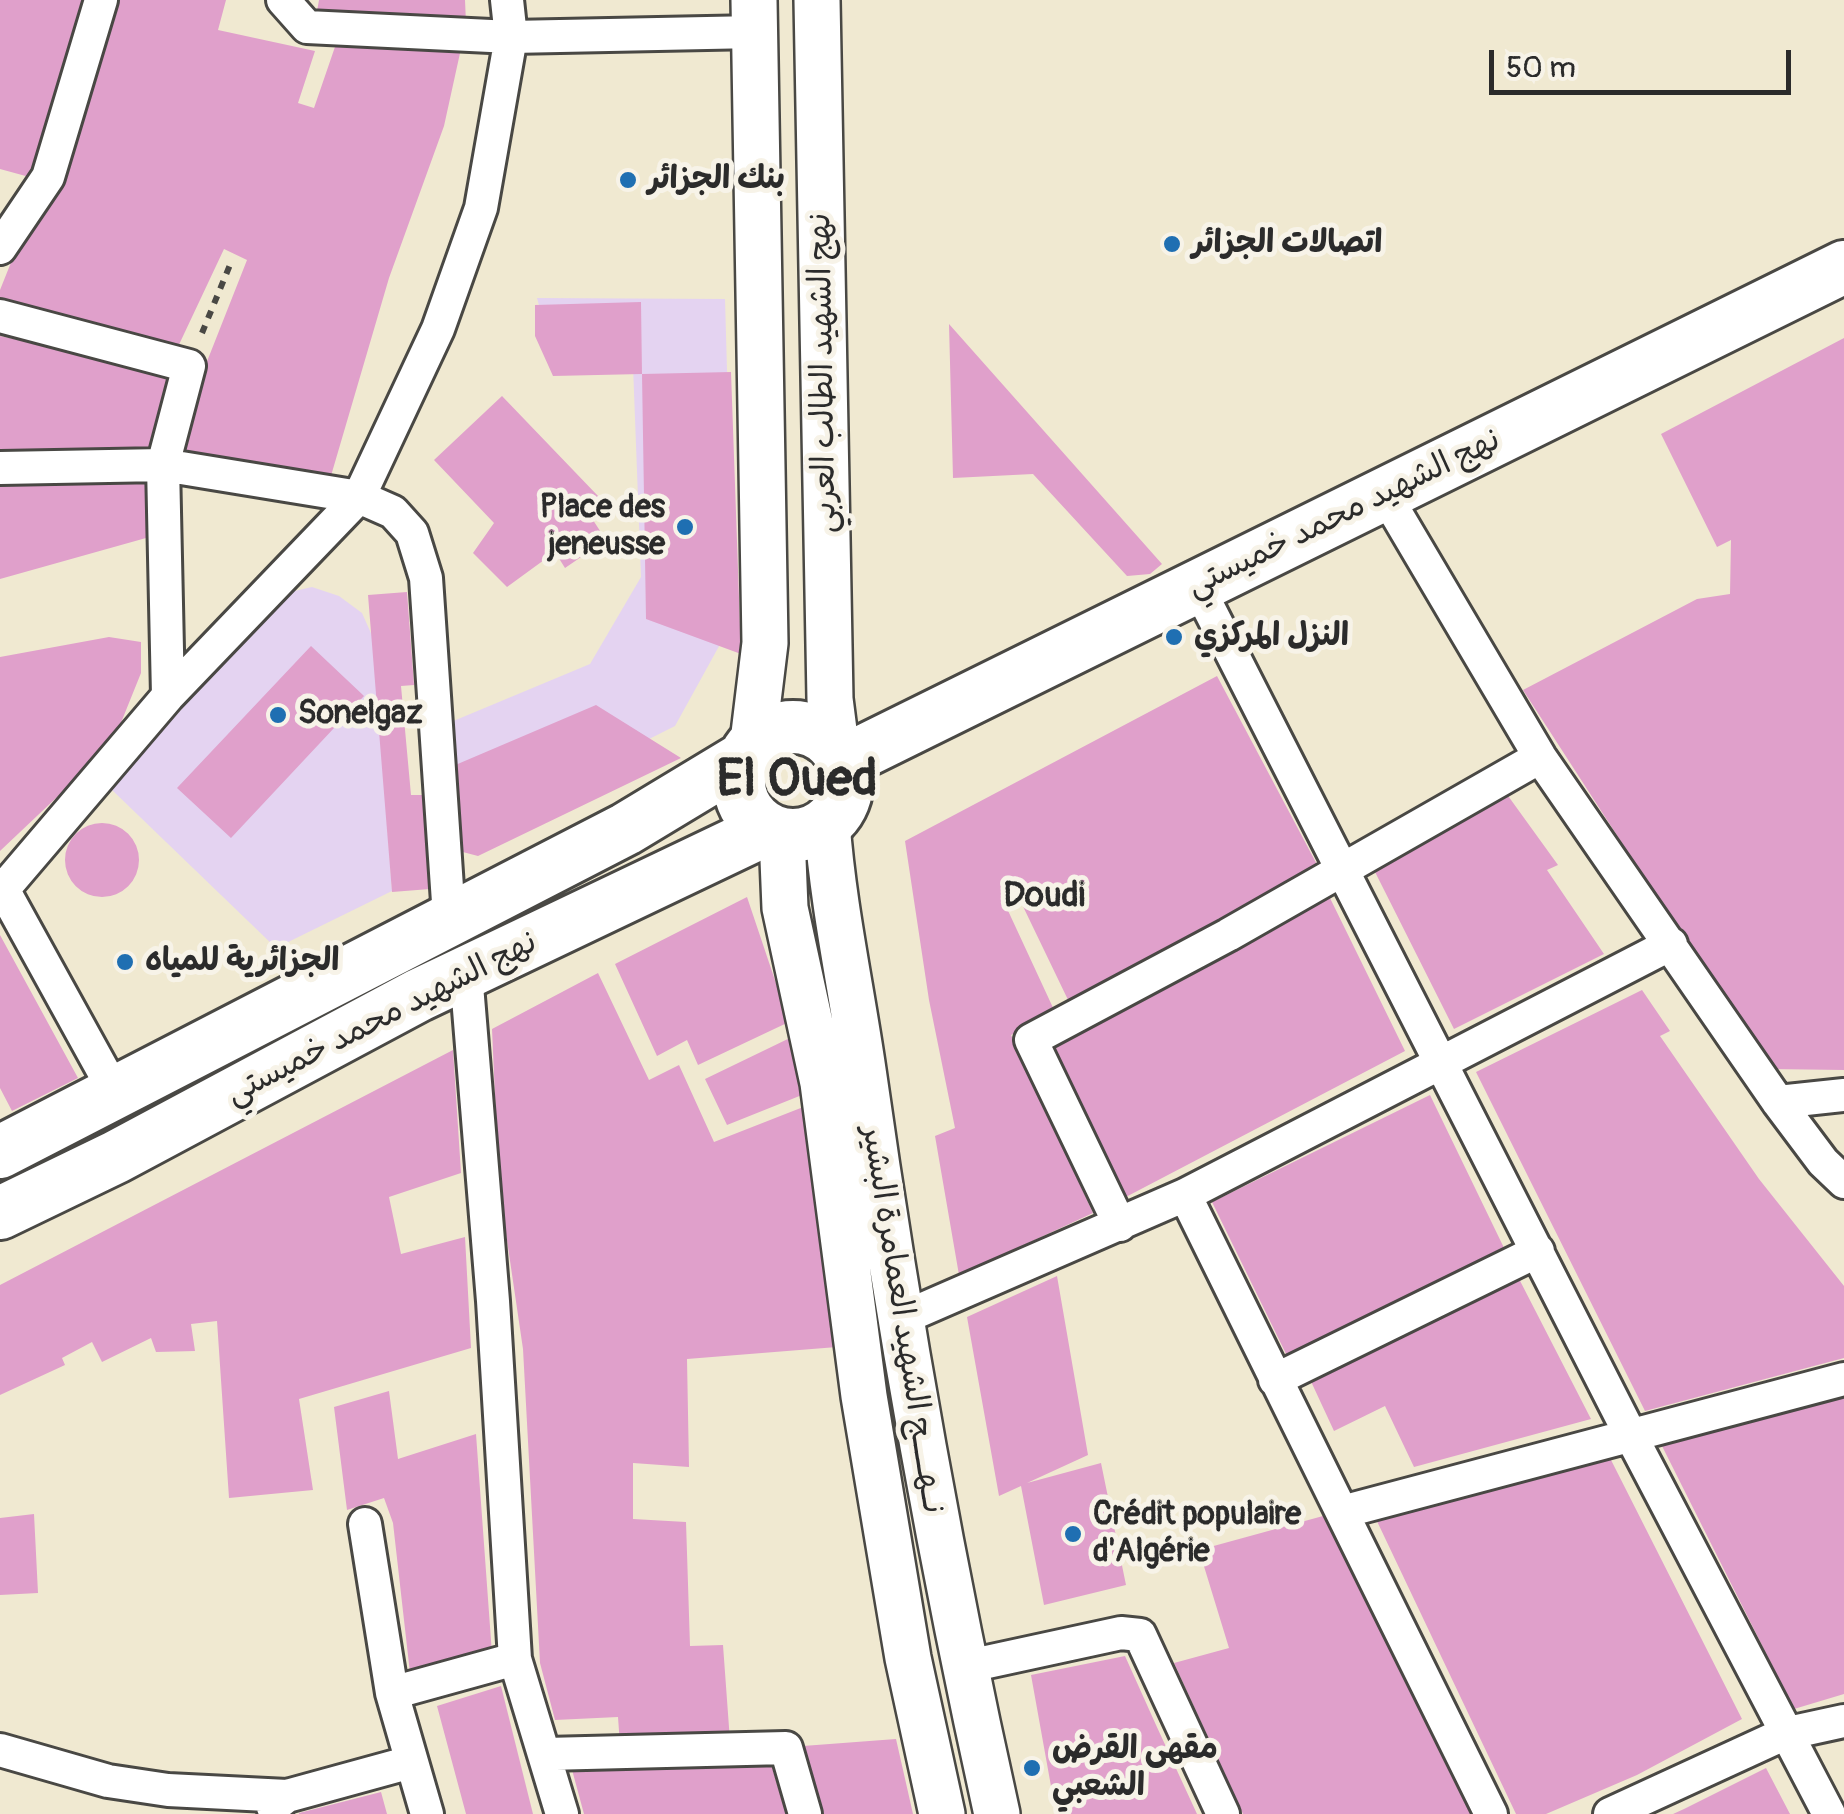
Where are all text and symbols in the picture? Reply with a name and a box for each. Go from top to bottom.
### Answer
scale bar [1494,30,1796,92]
text: 50 m [1506,49,1576,86]
place label: بنك الجزائر [648,161,785,199]
marker: بنك الجزائر [617,169,639,191]
street label: نهج الشهيد الطالب العربي [802,213,846,533]
place label: اتصالات الجزائر [1192,225,1383,263]
marker: اتصالات الجزائر [1161,233,1183,255]
street label: نهج الشهيد محمد خميستي [1181,421,1507,607]
place label: Place des jeneusse [540,490,665,565]
marker: Place des jeneusse [674,516,696,538]
place label: النزل المركزي [1194,618,1349,656]
marker: النزل المركزي [1163,626,1185,648]
place label: Sonelgaz [298,696,423,734]
marker: Sonelgaz [267,704,289,726]
district label: El Oued [717,751,877,813]
district label: Doudi [1003,876,1085,918]
street label: نهج الشهيد محمد خميستي [220,924,544,1114]
place label: الجزائرية للمياه [145,943,339,981]
marker: الجزائرية للمياه [114,951,136,973]
street label: نــهـــــج الشهيد العمامرة البشير [852,1123,952,1517]
place label: Crédit populaire d'Algérie [1093,1497,1301,1572]
marker: Crédit populaire d'Algérie [1062,1523,1084,1545]
place label: مقهى القرض الشعبي [1052,1731,1218,1806]
marker: مقهى القرض الشعبي [1021,1757,1043,1779]

